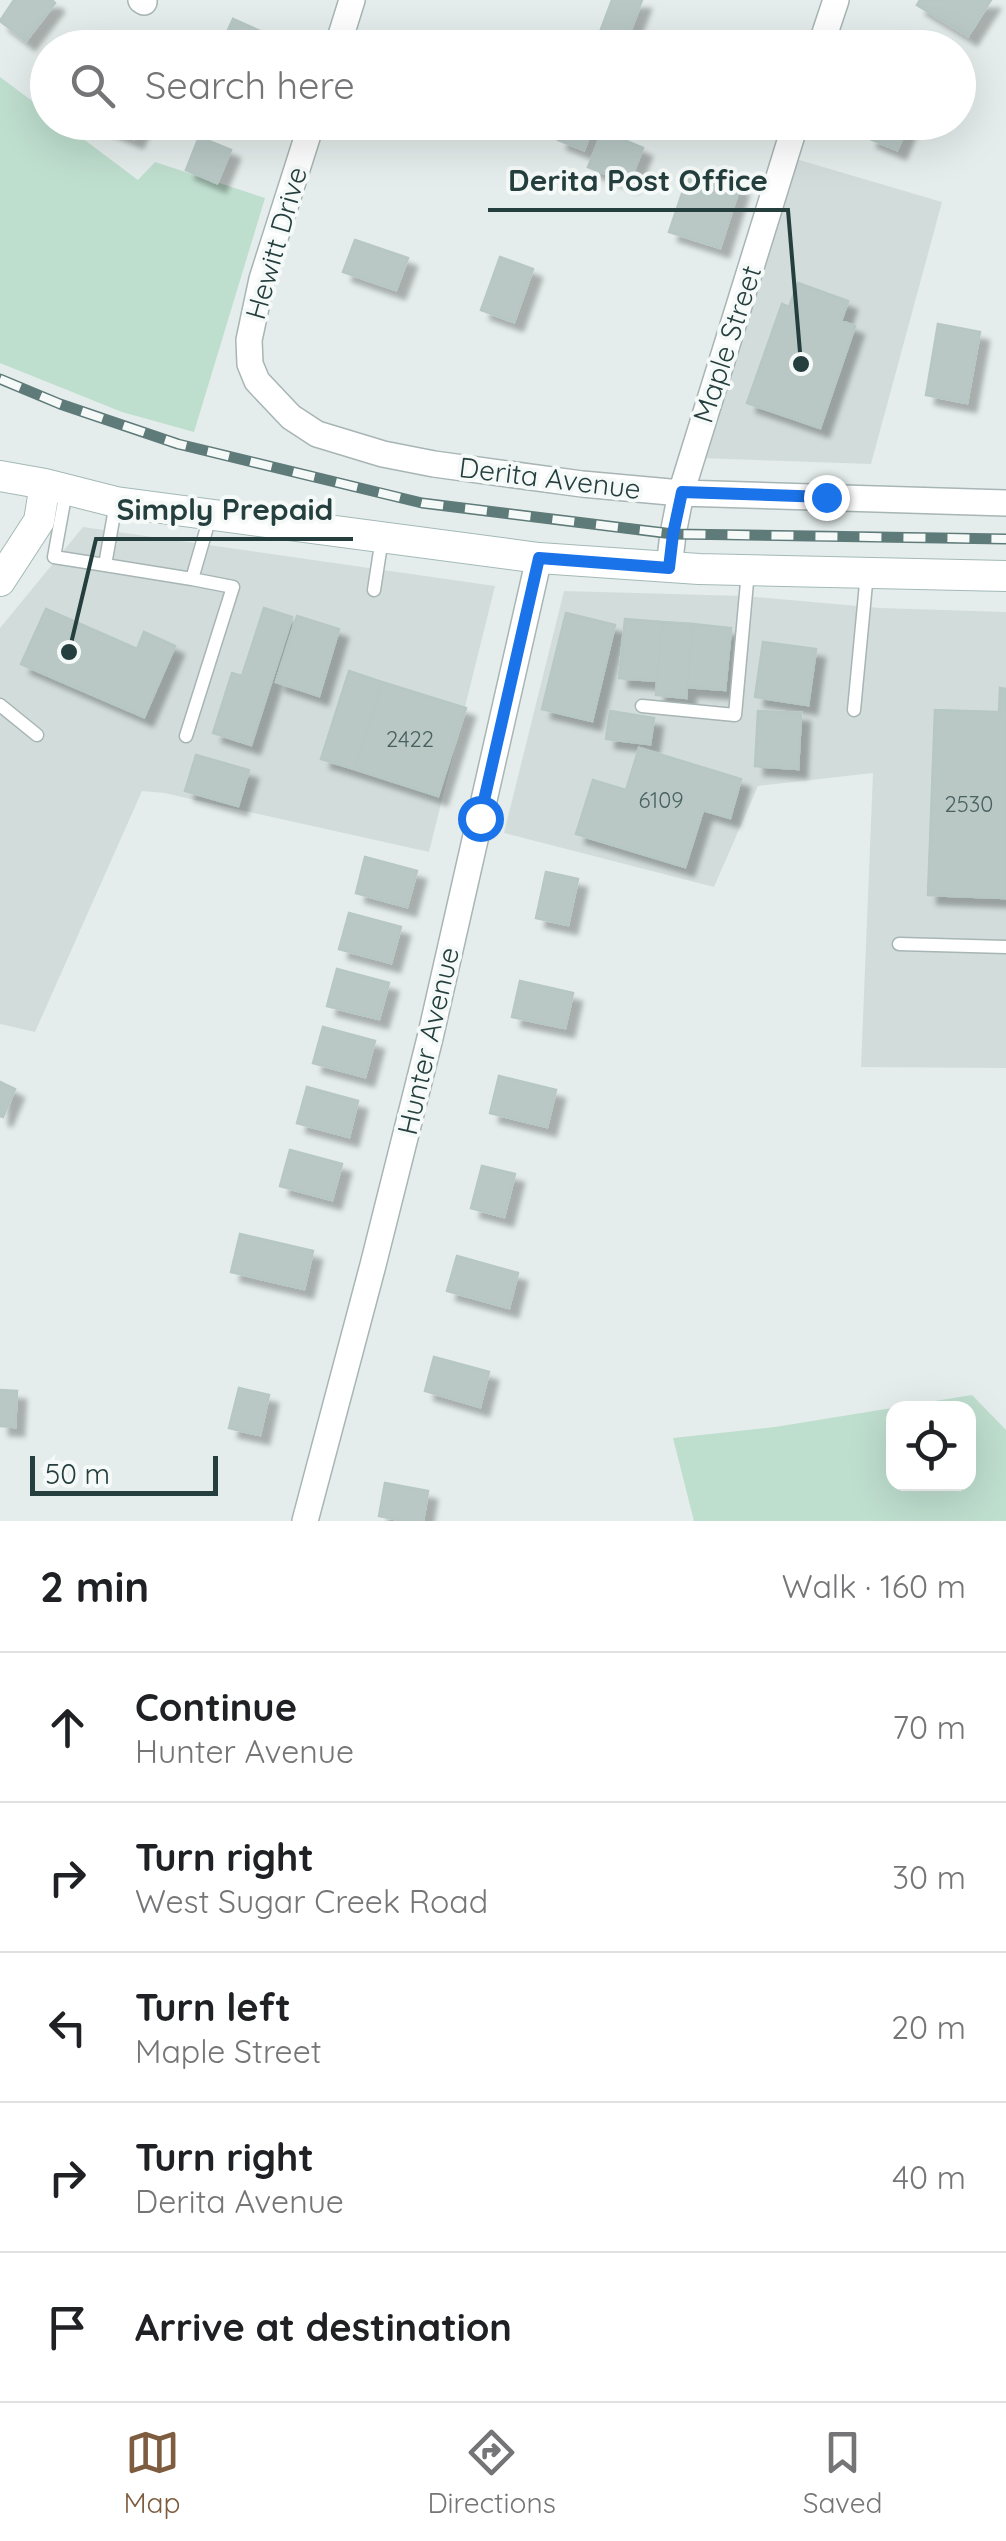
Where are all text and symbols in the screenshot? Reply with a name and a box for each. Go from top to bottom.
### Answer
search box [30,30,976,140]
icon: search [65,58,120,113]
text: Search here [145,61,355,109]
callout: Derita Post Office [488,150,788,210]
text: Derita Post Office [508,161,768,199]
street label: Hewitt Drive [237,163,314,323]
street label: Maple Street [685,261,768,427]
street label: Derita Avenue [457,449,643,506]
route end [804,475,850,521]
callout: Simply Prepaid [96,479,353,539]
text: Simply Prepaid [117,490,333,528]
house number: 2422 [386,725,434,753]
house number: 6109 [638,786,684,814]
house number: 2530 [945,790,993,818]
route start [458,796,504,842]
street label: Hunter Avenue [389,944,466,1138]
map controls [886,1401,976,1491]
button: locate [886,1401,976,1491]
scale bar [30,1451,218,1496]
text: 50 m [45,1456,110,1491]
text: 2 min [40,1560,149,1613]
text: Walk · 160 m [782,1566,966,1606]
text: Continue [135,1683,297,1731]
icon: ahead [40,1700,95,1755]
text: 70 m [893,1707,966,1747]
text: Hunter Avenue [135,1731,354,1771]
text: Turn right [135,1833,314,1881]
icon: right [40,1850,95,1905]
text: 30 m [892,1857,966,1897]
text: West Sugar Creek Road [135,1881,488,1921]
text: Turn left [135,1983,291,2031]
icon: left [40,2000,95,2055]
text: 20 m [891,2007,966,2047]
text: Maple Street [135,2031,322,2071]
text: Turn right [135,2133,314,2181]
icon: right [40,2150,95,2205]
text: 40 m [892,2157,966,2197]
text: Derita Avenue [135,2181,344,2221]
icon: arrive [40,2300,95,2355]
text: Arrive at destination [135,2303,512,2351]
tab: Map [123,2425,181,2520]
tab: Directions [427,2425,556,2520]
tab: Saved [803,2425,883,2520]

